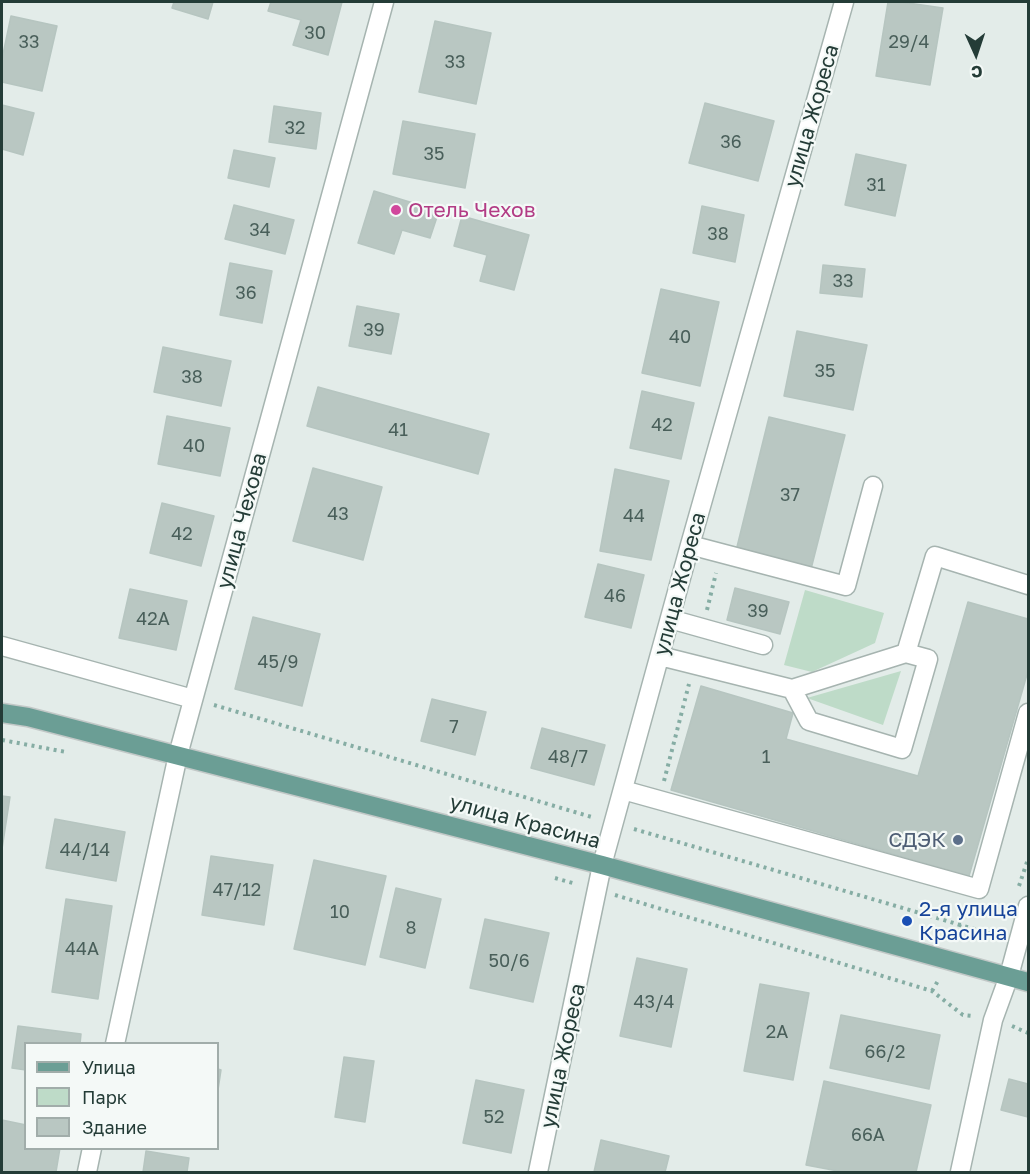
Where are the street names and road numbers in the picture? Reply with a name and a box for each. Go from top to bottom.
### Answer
street label: улица Жореса [780,42,844,190]
street label: улица Чехова [212,450,272,592]
street label: улица Жореса [649,509,711,659]
street label: улица Красина [447,790,603,854]
street label: улица Жореса [535,981,591,1131]

